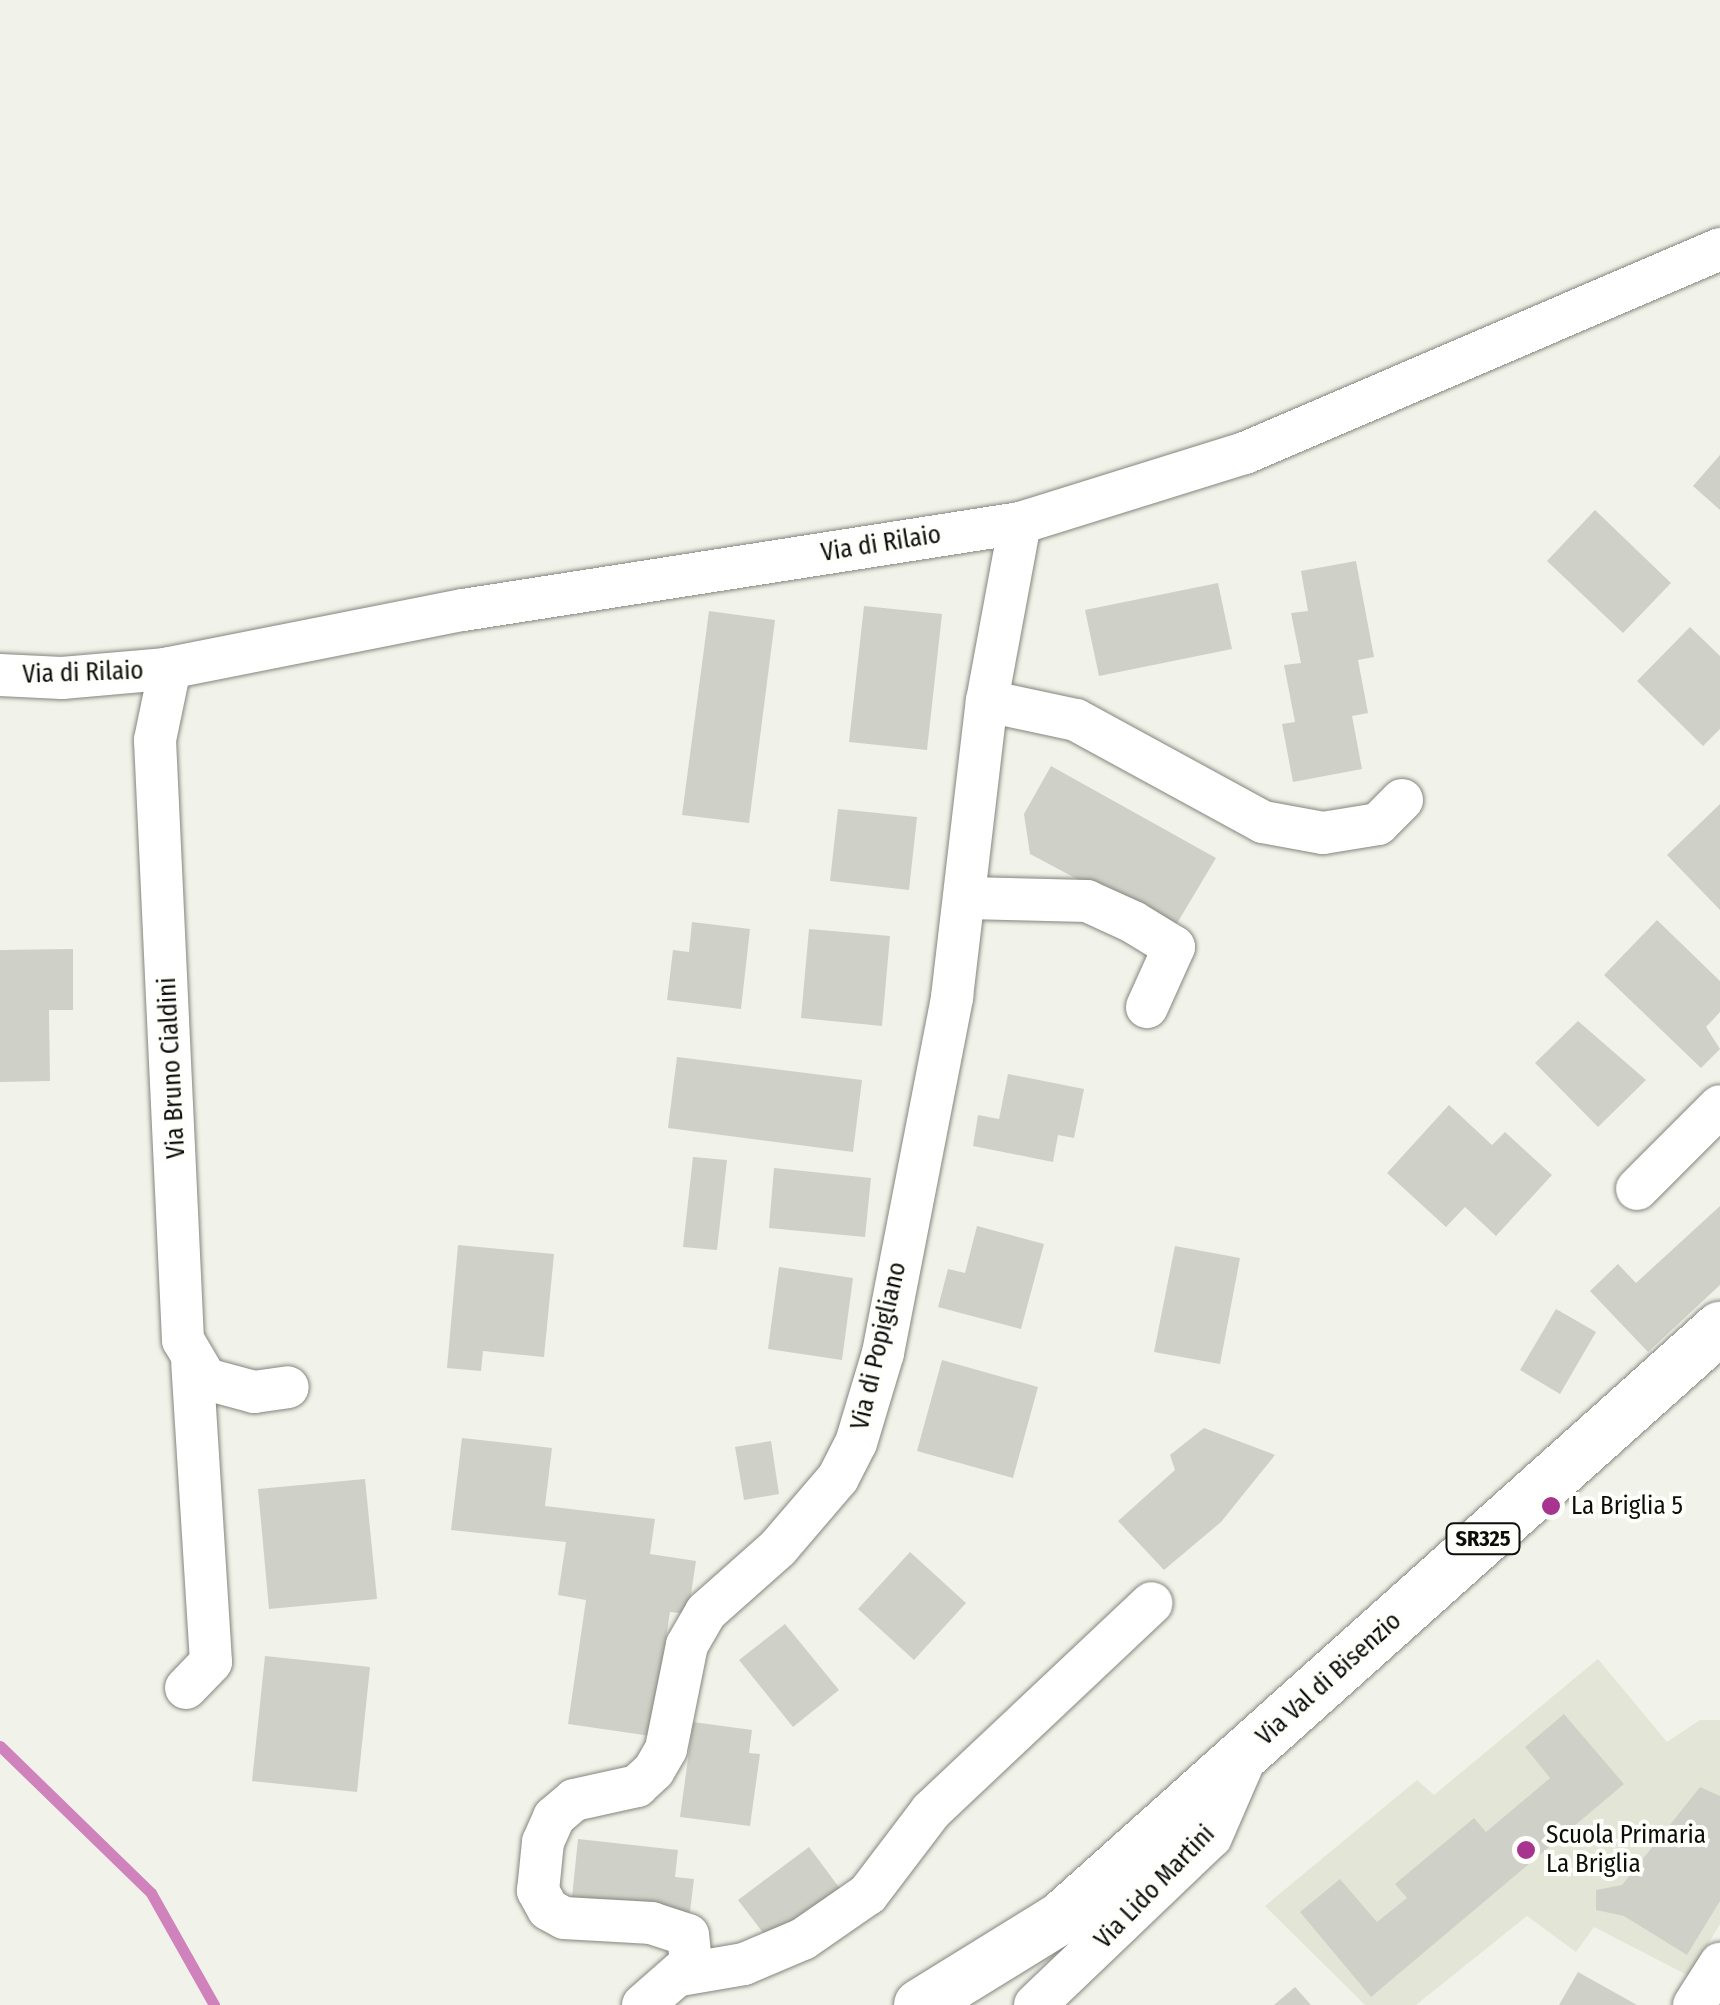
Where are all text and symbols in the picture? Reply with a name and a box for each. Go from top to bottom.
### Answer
street label: Via di Rilaio [819,520,943,568]
street label: Via di Rilaio [22,656,144,690]
street label: Via Bruno Cialdini [152,977,192,1159]
street label: Via di Popigliano [845,1259,913,1433]
place label: La Briglia 5 [1571,1491,1683,1521]
marker: La Briglia 5 [1540,1495,1562,1517]
road number: SR325 [1446,1522,1520,1556]
street label: Via Val di Bisenzio [1250,1606,1408,1752]
street label: Via Lido Martini [1089,1819,1221,1955]
place label: Scuola Primaria La Briglia [1546,1821,1706,1880]
marker: Scuola Primaria La Briglia [1515,1839,1537,1861]

